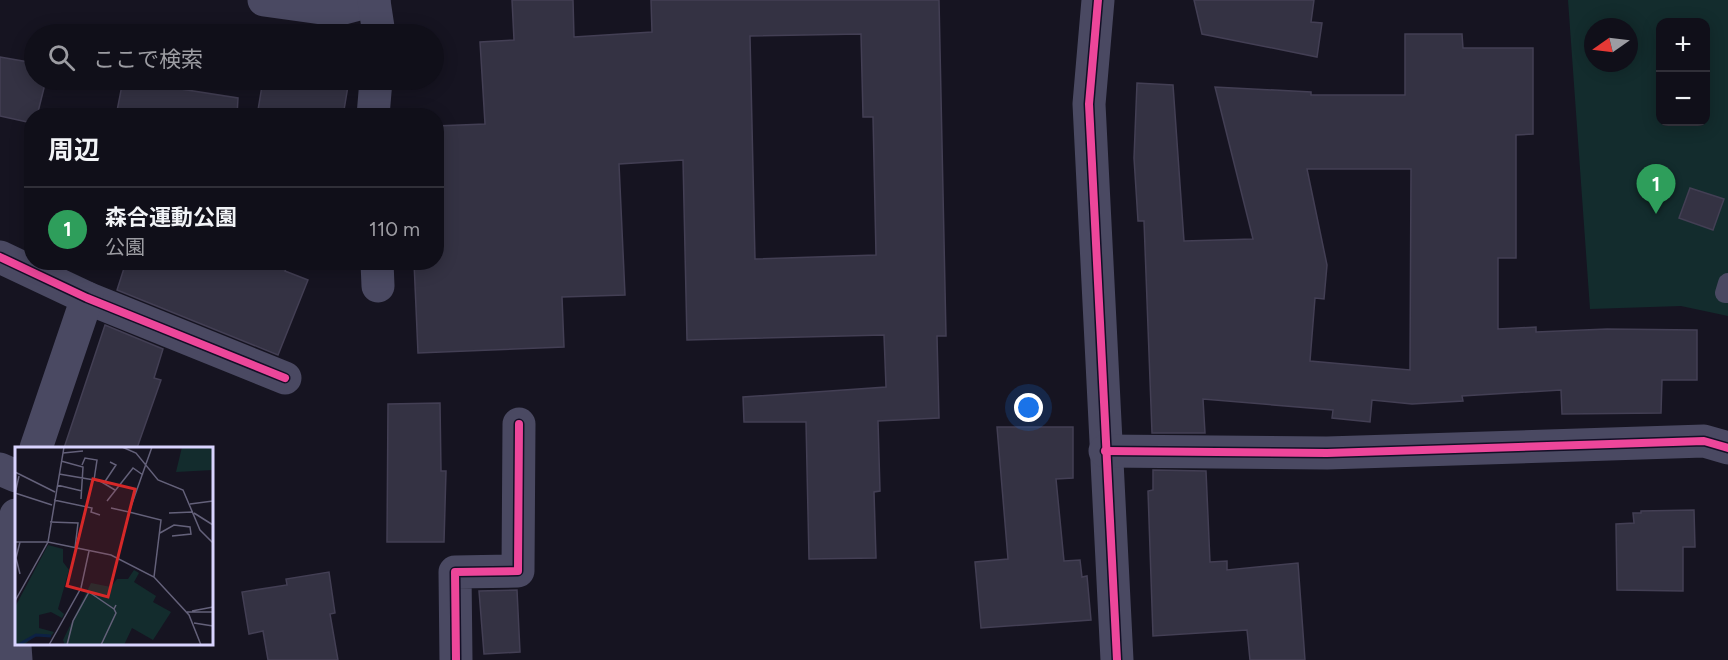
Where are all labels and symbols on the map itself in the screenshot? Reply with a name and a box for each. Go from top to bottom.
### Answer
north arrow [1584,18,1638,72]
pin: 1 [1636,164,1676,214]
your location [1014,393,1043,422]
inset map [15,447,213,645]

